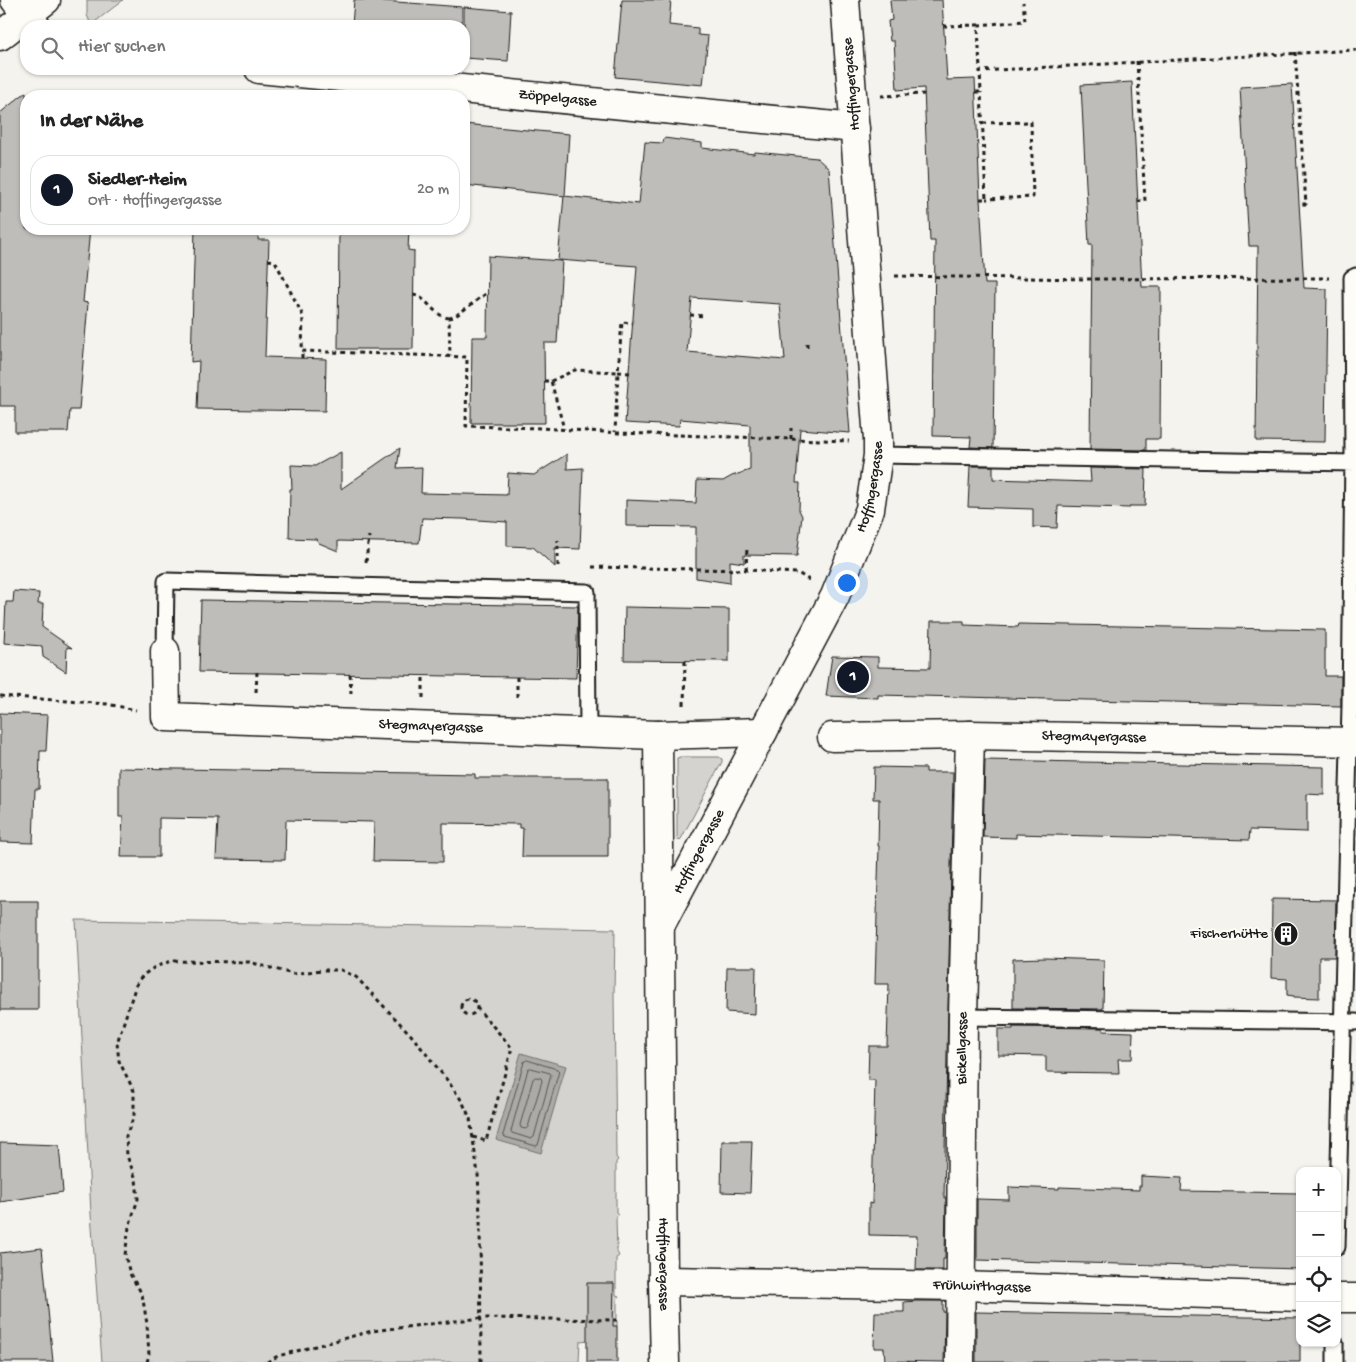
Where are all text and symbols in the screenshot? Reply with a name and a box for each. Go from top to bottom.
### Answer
search box [20,20,470,75]
icon: search [38,34,66,62]
text: Hier suchen [78,36,165,59]
street label: Hoffingergasse [839,37,865,131]
street label: Zöppelgasse [517,86,598,111]
text: In der Nähe [40,110,143,135]
text: Siedler-Heim [88,169,187,192]
text: 1 [54,181,60,200]
text: 20 m [417,181,449,200]
text: Ort · Hoffingergasse [88,192,222,211]
street label: Hoffingergasse [852,441,887,535]
your location [834,570,860,596]
pin: 1 [837,658,869,696]
street label: Stegmayergasse [378,716,484,738]
street label: Stegmayergasse [1042,727,1147,747]
street label: Hoffingergasse [670,806,729,897]
building icon: Fischerhütte [1273,921,1299,947]
place label: Fischerhütte [1189,925,1268,943]
street label: Bickellgasse [953,1011,972,1085]
map controls [1296,1167,1341,1347]
button: + [1296,1167,1341,1212]
button: − [1296,1212,1341,1257]
street label: Hoffingergasse [653,1217,673,1311]
button: locate [1296,1257,1341,1302]
street label: Frühwirthgasse [932,1277,1032,1297]
button: layers [1296,1302,1341,1347]

